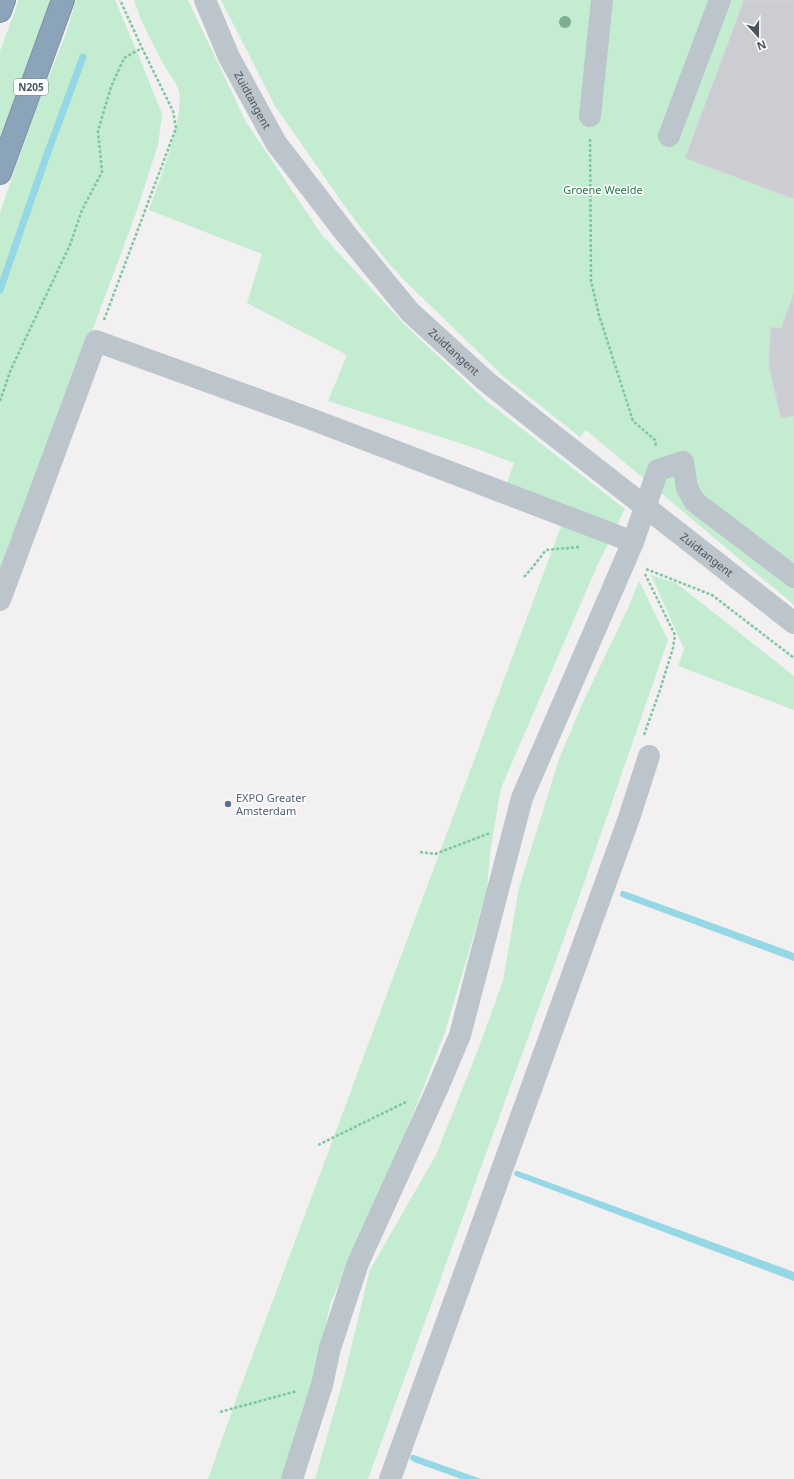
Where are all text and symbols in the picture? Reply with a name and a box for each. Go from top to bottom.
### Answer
north arrow [738,16,778,56]
text: N [755,37,769,54]
street label: Zuidtangent [231,68,275,131]
road number: N205 [14,79,48,95]
park label: Groene Weelde [563,182,643,197]
street label: Zuidtangent [426,325,483,379]
street label: Zuidtangent [677,529,737,580]
place label: EXPO Greater Amsterdam [236,790,307,818]
marker: EXPO Greater Amsterdam [223,799,233,809]

